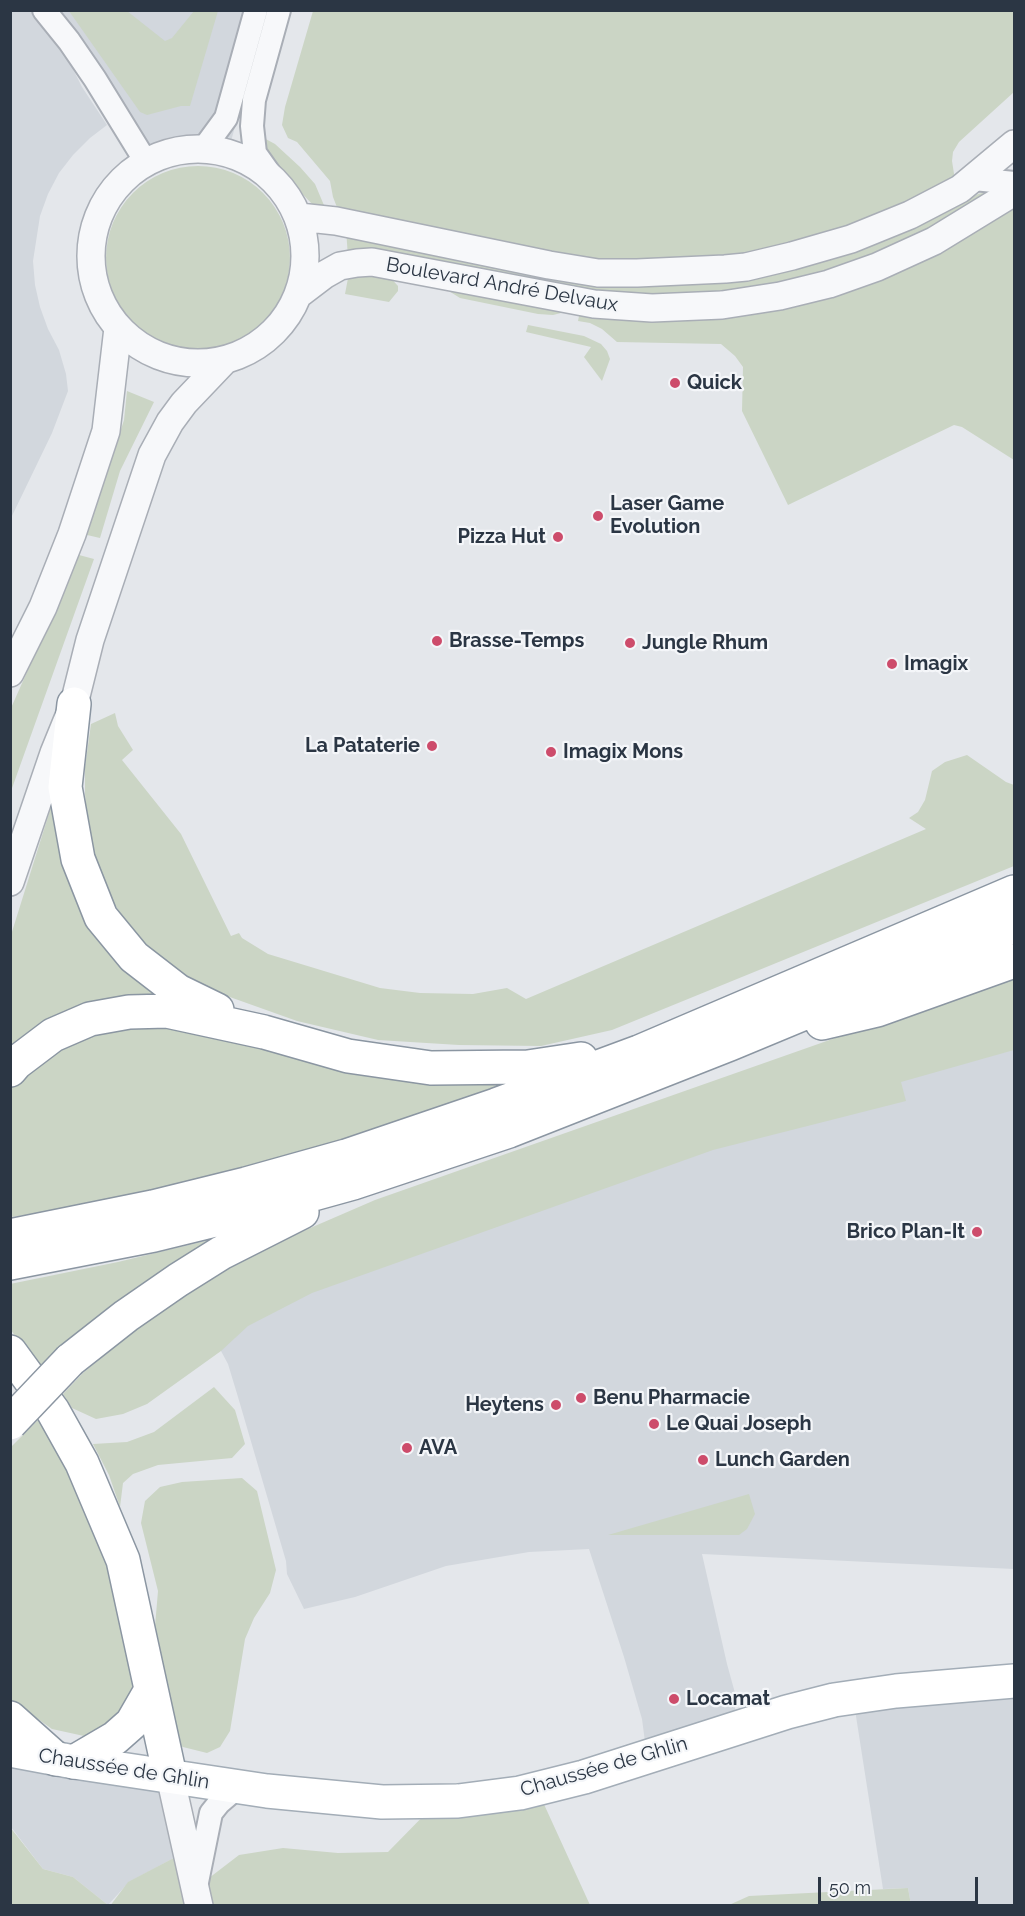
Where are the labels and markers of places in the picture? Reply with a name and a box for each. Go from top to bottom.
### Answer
place label: Quick [687,371,742,395]
marker: Quick [668,376,682,390]
place label: Laser Game Evolution [610,492,724,539]
marker: Laser Game Evolution [591,509,605,523]
place label: Pizza Hut [458,525,546,549]
marker: Pizza Hut [551,530,565,544]
place label: Brasse-Temps [449,629,584,653]
place label: Jungle Rhum [642,631,768,655]
marker: Brasse-Temps [430,634,444,648]
marker: Jungle Rhum [623,636,637,650]
place label: Imagix [904,652,968,676]
marker: Imagix [885,657,899,671]
place label: La Pataterie [305,734,420,758]
marker: La Pataterie [425,739,439,753]
place label: Imagix Mons [563,740,683,764]
marker: Imagix Mons [544,745,558,759]
place label: Brico Plan-It [846,1220,965,1244]
marker: Brico Plan-It [970,1225,984,1239]
place label: Benu Pharmacie [593,1386,750,1410]
marker: Benu Pharmacie [574,1391,588,1405]
place label: Heytens [465,1393,544,1417]
marker: Heytens [549,1398,563,1412]
place label: Le Quai Joseph [666,1412,812,1436]
marker: Le Quai Joseph [647,1417,661,1431]
place label: AVA [419,1436,457,1460]
marker: AVA [400,1441,414,1455]
place label: Lunch Garden [715,1448,850,1472]
marker: Lunch Garden [696,1453,710,1467]
place label: Locamat [686,1687,770,1711]
marker: Locamat [667,1692,681,1706]

